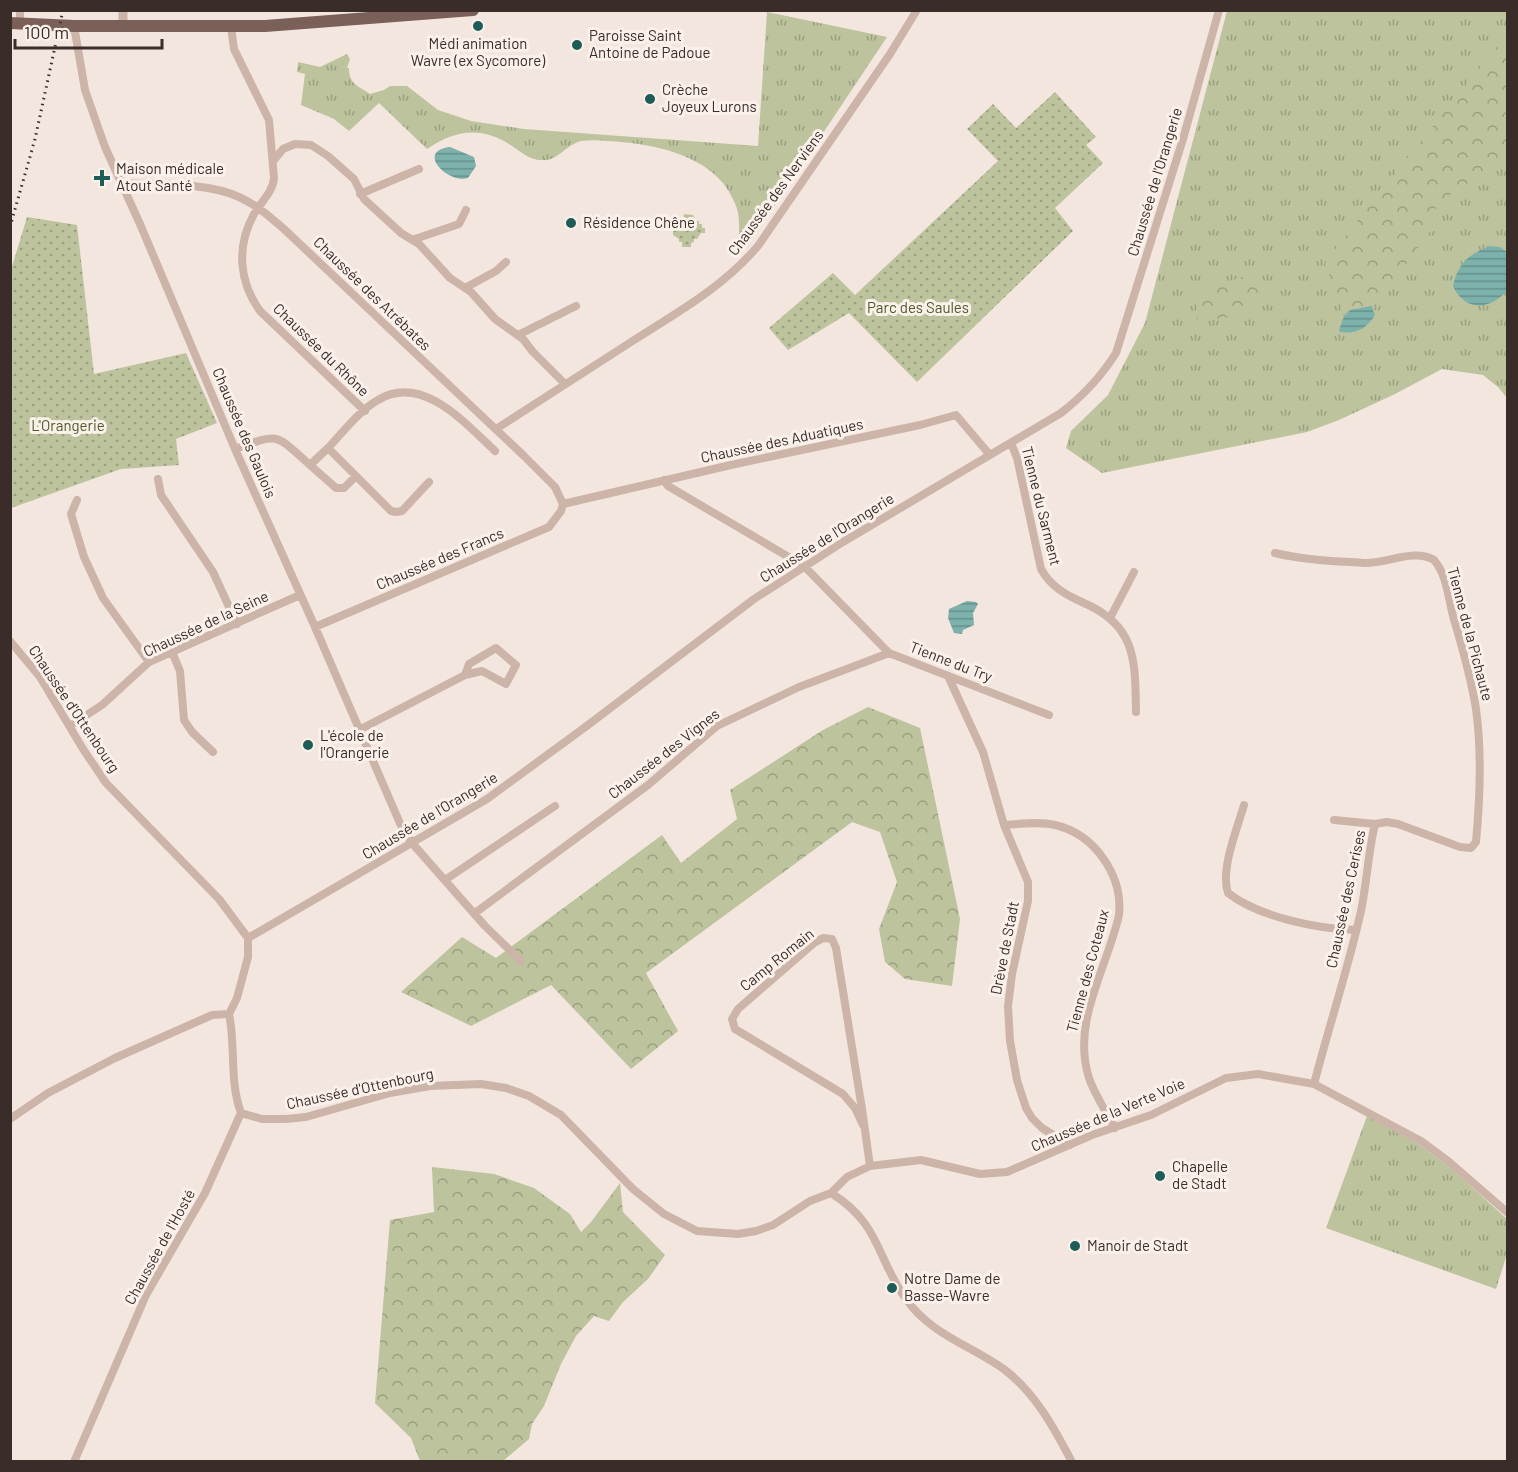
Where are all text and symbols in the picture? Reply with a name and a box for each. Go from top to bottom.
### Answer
scale bar [15,12,162,50]
marker: Médi animation Wavre (ex Sycomore) [471,19,485,33]
text: 100 m [24,21,69,43]
place label: Paroisse Saint Antoine de Padoue [589,26,711,61]
place label: Médi animation Wavre (ex Sycomore) [411,34,545,69]
marker: Paroisse Saint Antoine de Padoue [570,38,584,52]
place label: Crèche Joyeux Lurons [662,80,757,115]
marker: Crèche Joyeux Lurons [643,92,657,106]
street label: Chaussée de l'Orangerie [1123,105,1185,258]
street label: Chaussée des Nerviens [724,126,827,259]
place label: Maison médicale Atout Santé [116,159,224,194]
marker: Maison médicale Atout Santé [93,169,111,187]
place label: Résidence Chêne [583,213,695,231]
marker: Résidence Chêne [564,216,578,230]
street label: Chaussée des Atrébates [310,233,435,354]
park label: Parc des Saules [867,298,969,316]
street label: Chaussée du Rhône [270,299,373,400]
street label: Chaussée des Gaulois [209,365,281,500]
street label: Chaussée des Aduatiques [699,414,865,466]
park label: L'Orangerie [31,416,105,434]
street label: Tienne du Sarment [1018,444,1065,567]
street label: Chaussée de l'Orangerie [756,489,897,586]
street label: Chaussée des Francs [373,523,506,593]
street label: Tienne de la Pichaute [1444,565,1498,703]
street label: Chaussée de la Seine [140,586,271,660]
street label: Tienne du Try [908,637,995,685]
street label: Chaussée d'Ottenbourg [25,641,124,776]
street label: Chaussée des Vignes [604,704,723,802]
place label: L'école de l'Orangerie [320,726,389,761]
marker: L'école de l'Orangerie [301,738,315,752]
street label: Chaussée de l'Orangerie [359,768,500,863]
street label: Chaussée des Cerises [1322,828,1368,970]
street label: Drève de Stadt [986,899,1022,996]
street label: Tienne des Coteaux [1062,907,1112,1034]
street label: Camp Romain [736,924,817,994]
street label: Chaussée d'Ottenbourg [285,1064,435,1112]
street label: Chaussée de la Verte Voie [1028,1073,1187,1155]
place label: Chapelle de Stadt [1172,1157,1228,1192]
marker: Chapelle de Stadt [1153,1169,1167,1183]
street label: Chaussée de l'Hosté [120,1186,198,1307]
place label: Manoir de Stadt [1087,1236,1189,1254]
marker: Manoir de Stadt [1068,1239,1082,1253]
place label: Notre Dame de Basse-Wavre [904,1269,1000,1304]
marker: Notre Dame de Basse-Wavre [885,1281,899,1295]

